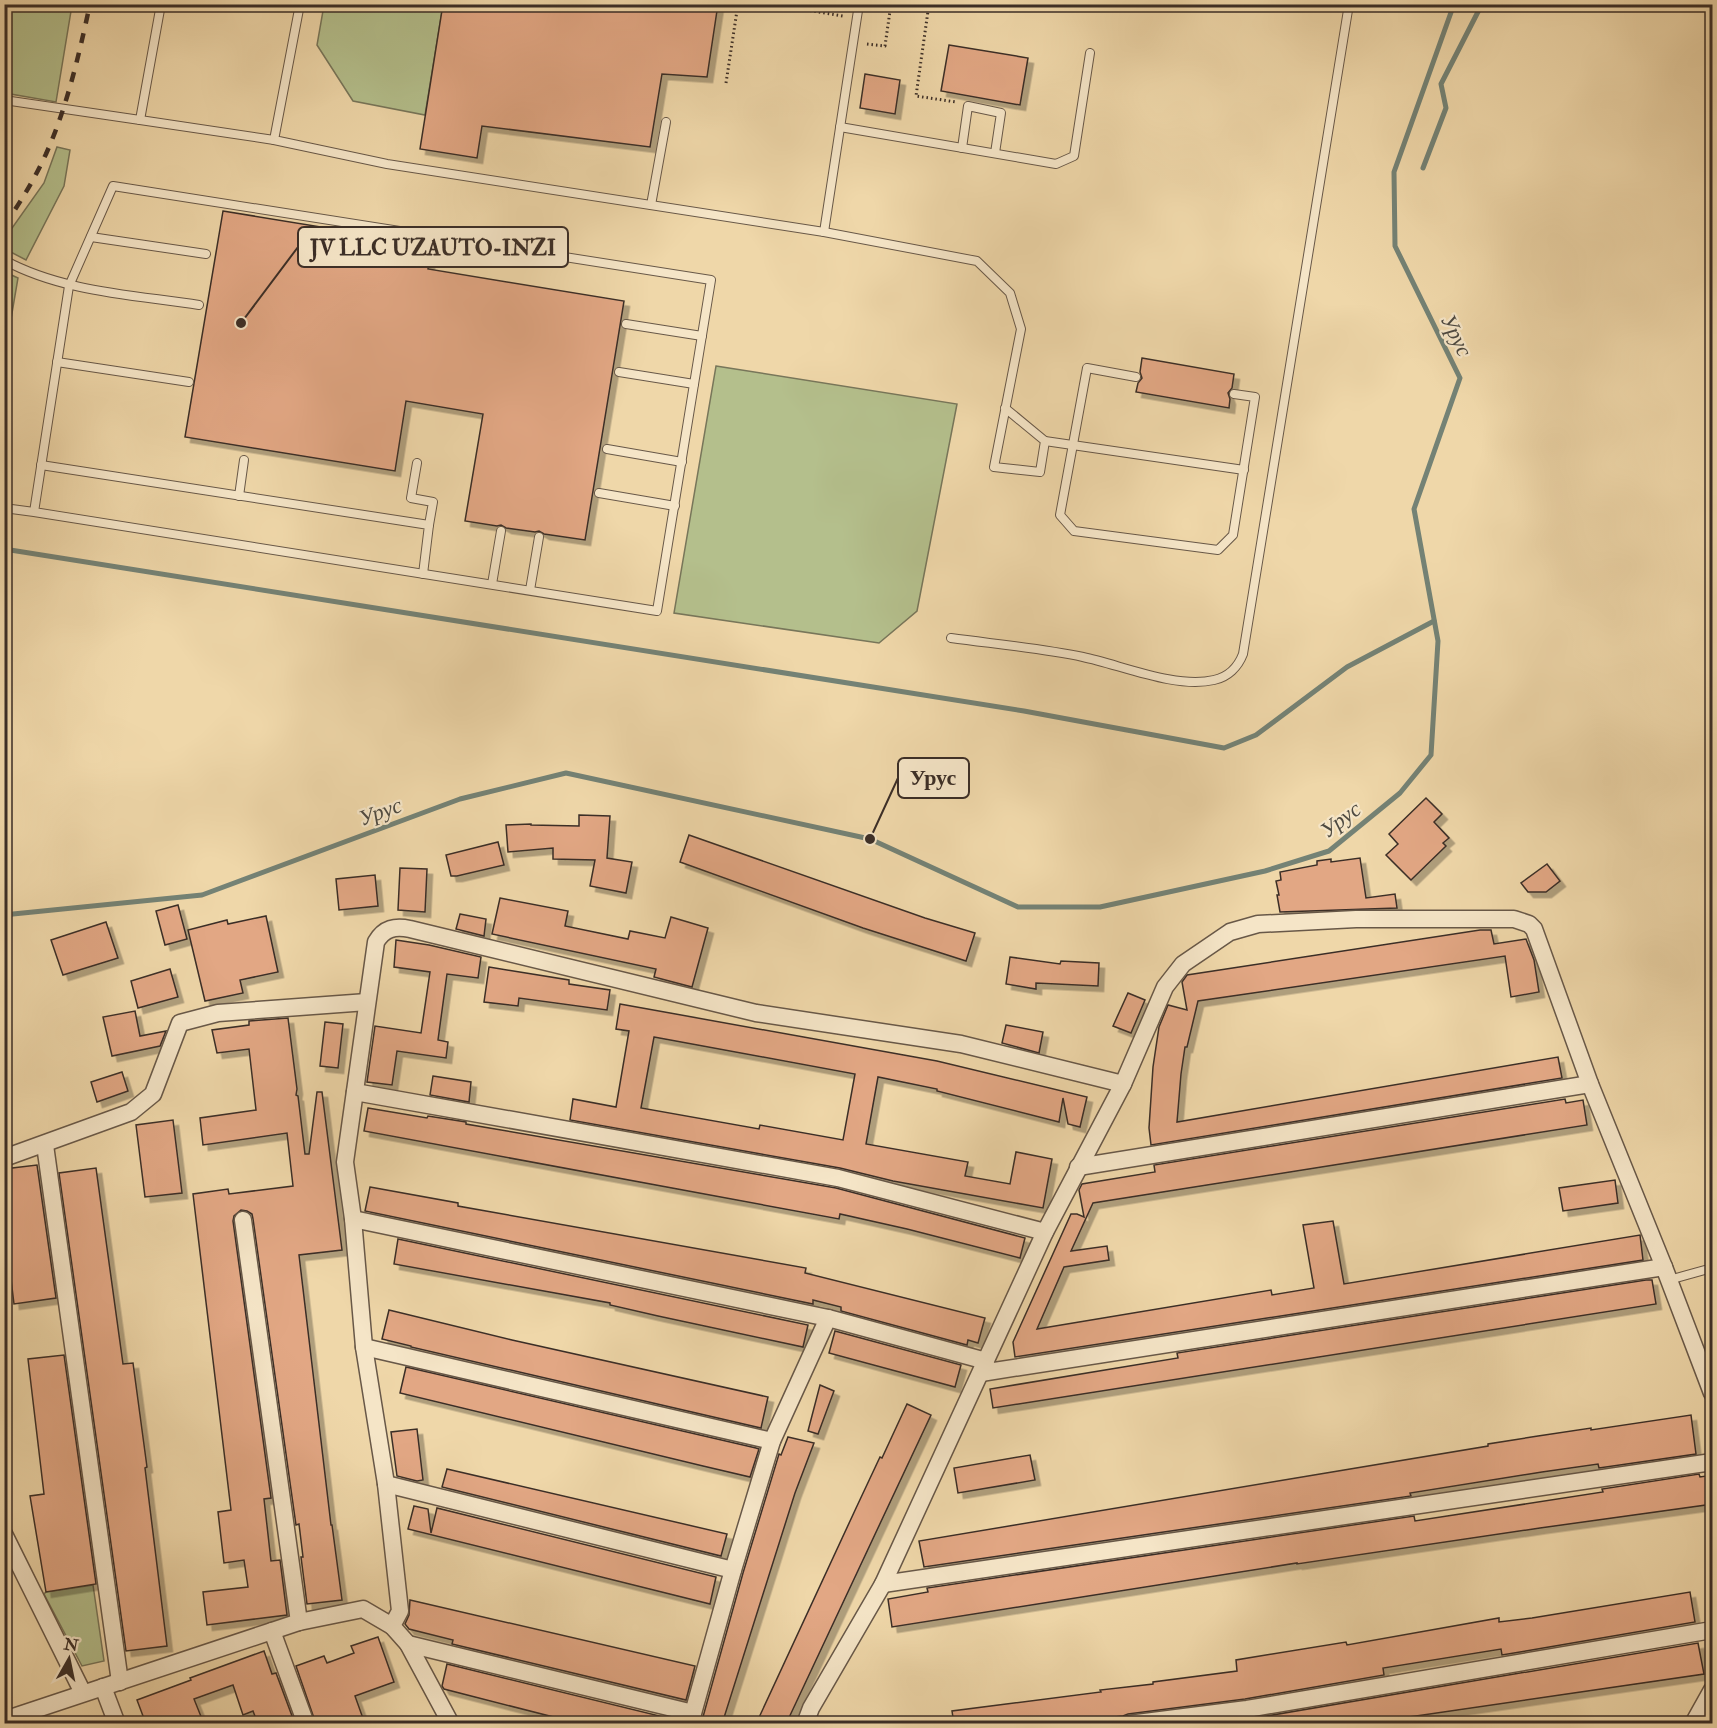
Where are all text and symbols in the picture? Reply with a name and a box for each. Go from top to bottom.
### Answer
callout: JV LLC UZAUTO-INZI [298,227,568,267]
text: JV LLC UZAUTO-INZI [309,234,556,263]
water label: Урус [1434,309,1478,362]
callout: Урус [898,758,969,798]
text: Урус [910,764,956,792]
water label: Урус [355,791,406,833]
water label: Урус [1315,795,1367,844]
north arrow [39,1629,99,1689]
text: N [62,1634,80,1656]

